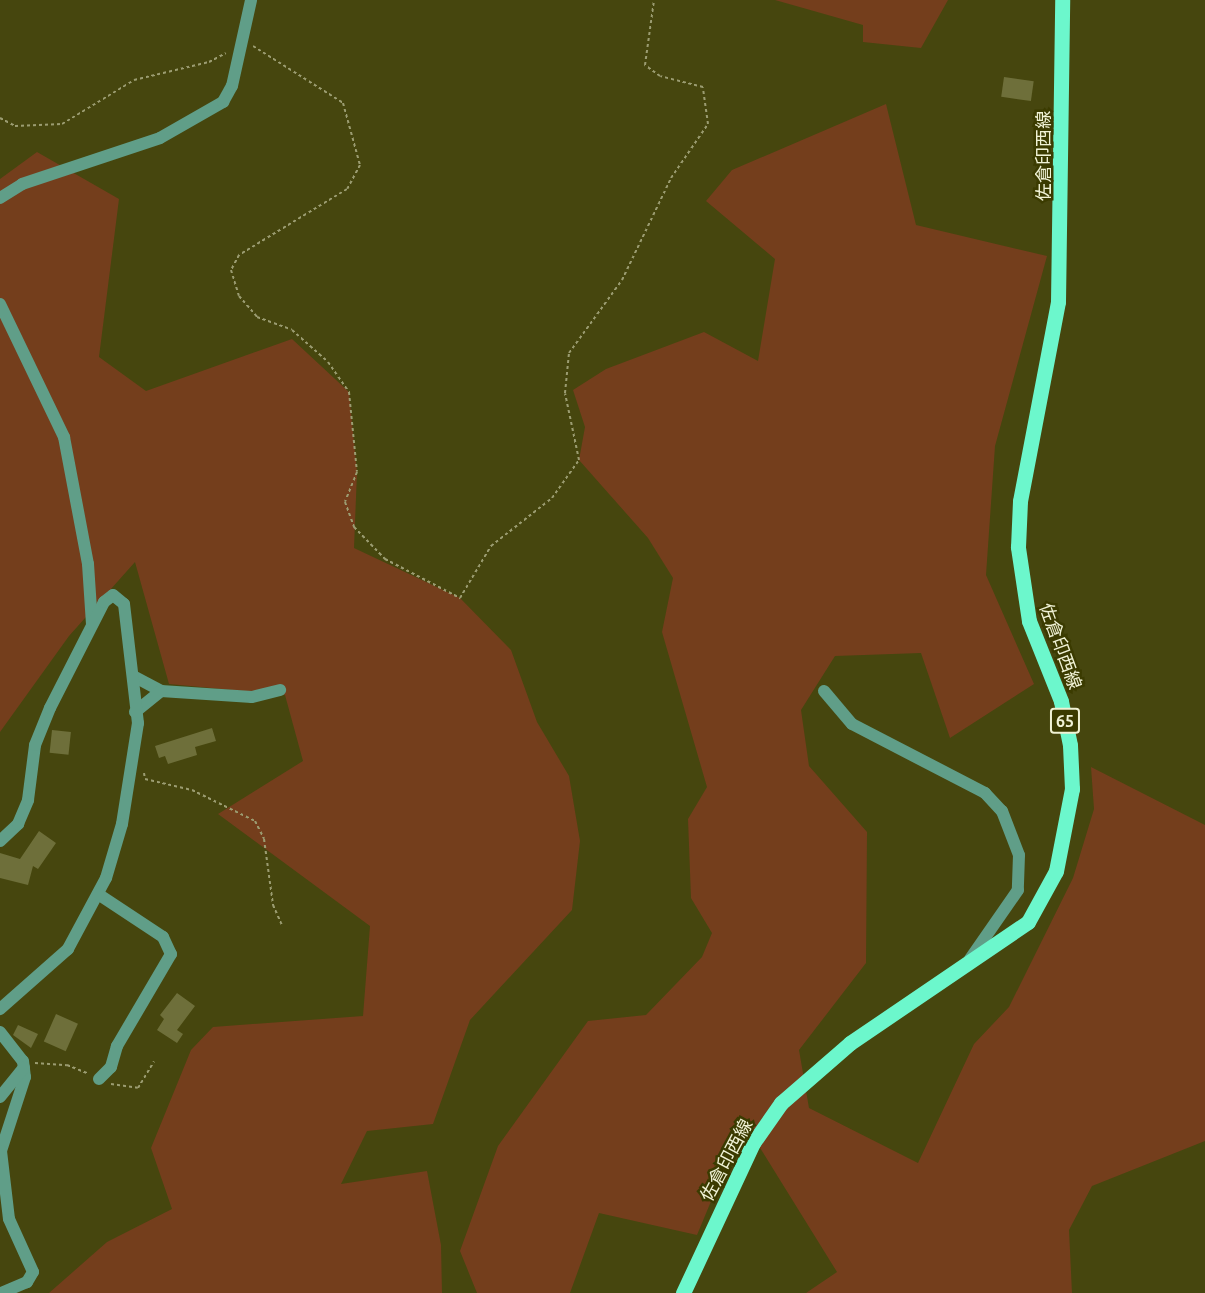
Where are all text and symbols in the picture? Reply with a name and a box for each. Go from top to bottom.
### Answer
street label: 佐倉印西線 [1032,111,1054,201]
street label: 佐倉印西線 [1035,600,1087,692]
road number: 65 [1048,708,1082,734]
street label: 佐倉印西線 [695,1115,757,1205]

